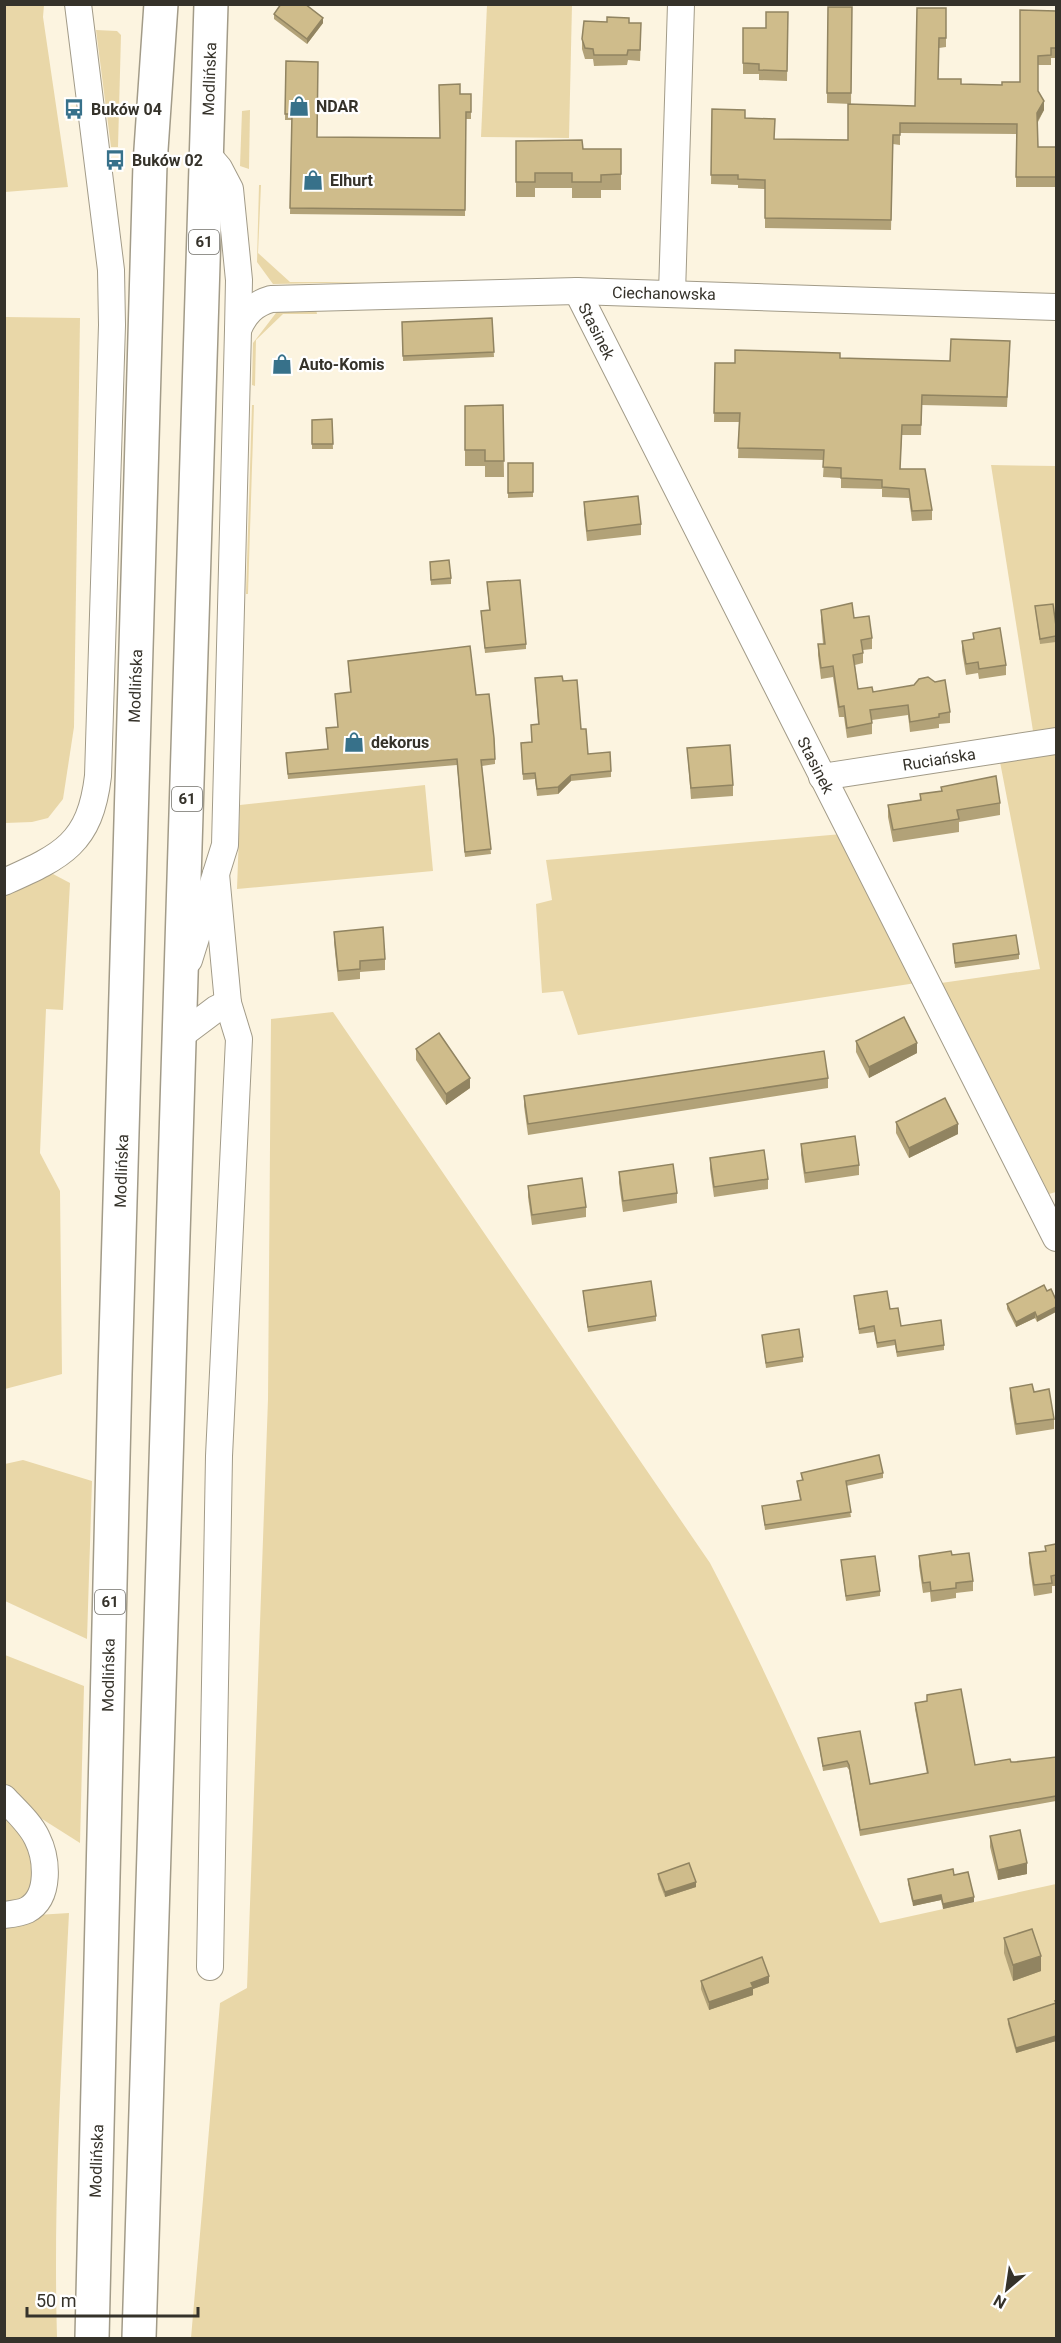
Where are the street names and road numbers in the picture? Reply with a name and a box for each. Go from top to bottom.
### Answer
street label: Modlińska [199,42,220,116]
road number: 61 [189,230,219,254]
street label: Ciechanowska [612,283,716,304]
street label: Stasinek [574,300,619,364]
street label: Modlińska [125,649,146,723]
street label: Stasinek [793,734,838,798]
street label: Ruciańska [901,744,977,775]
road number: 61 [172,787,202,811]
street label: Modlińska [111,1134,132,1208]
road number: 61 [95,1590,125,1614]
street label: Modlińska [98,1638,119,1712]
street label: Modlińska [86,2124,107,2198]

